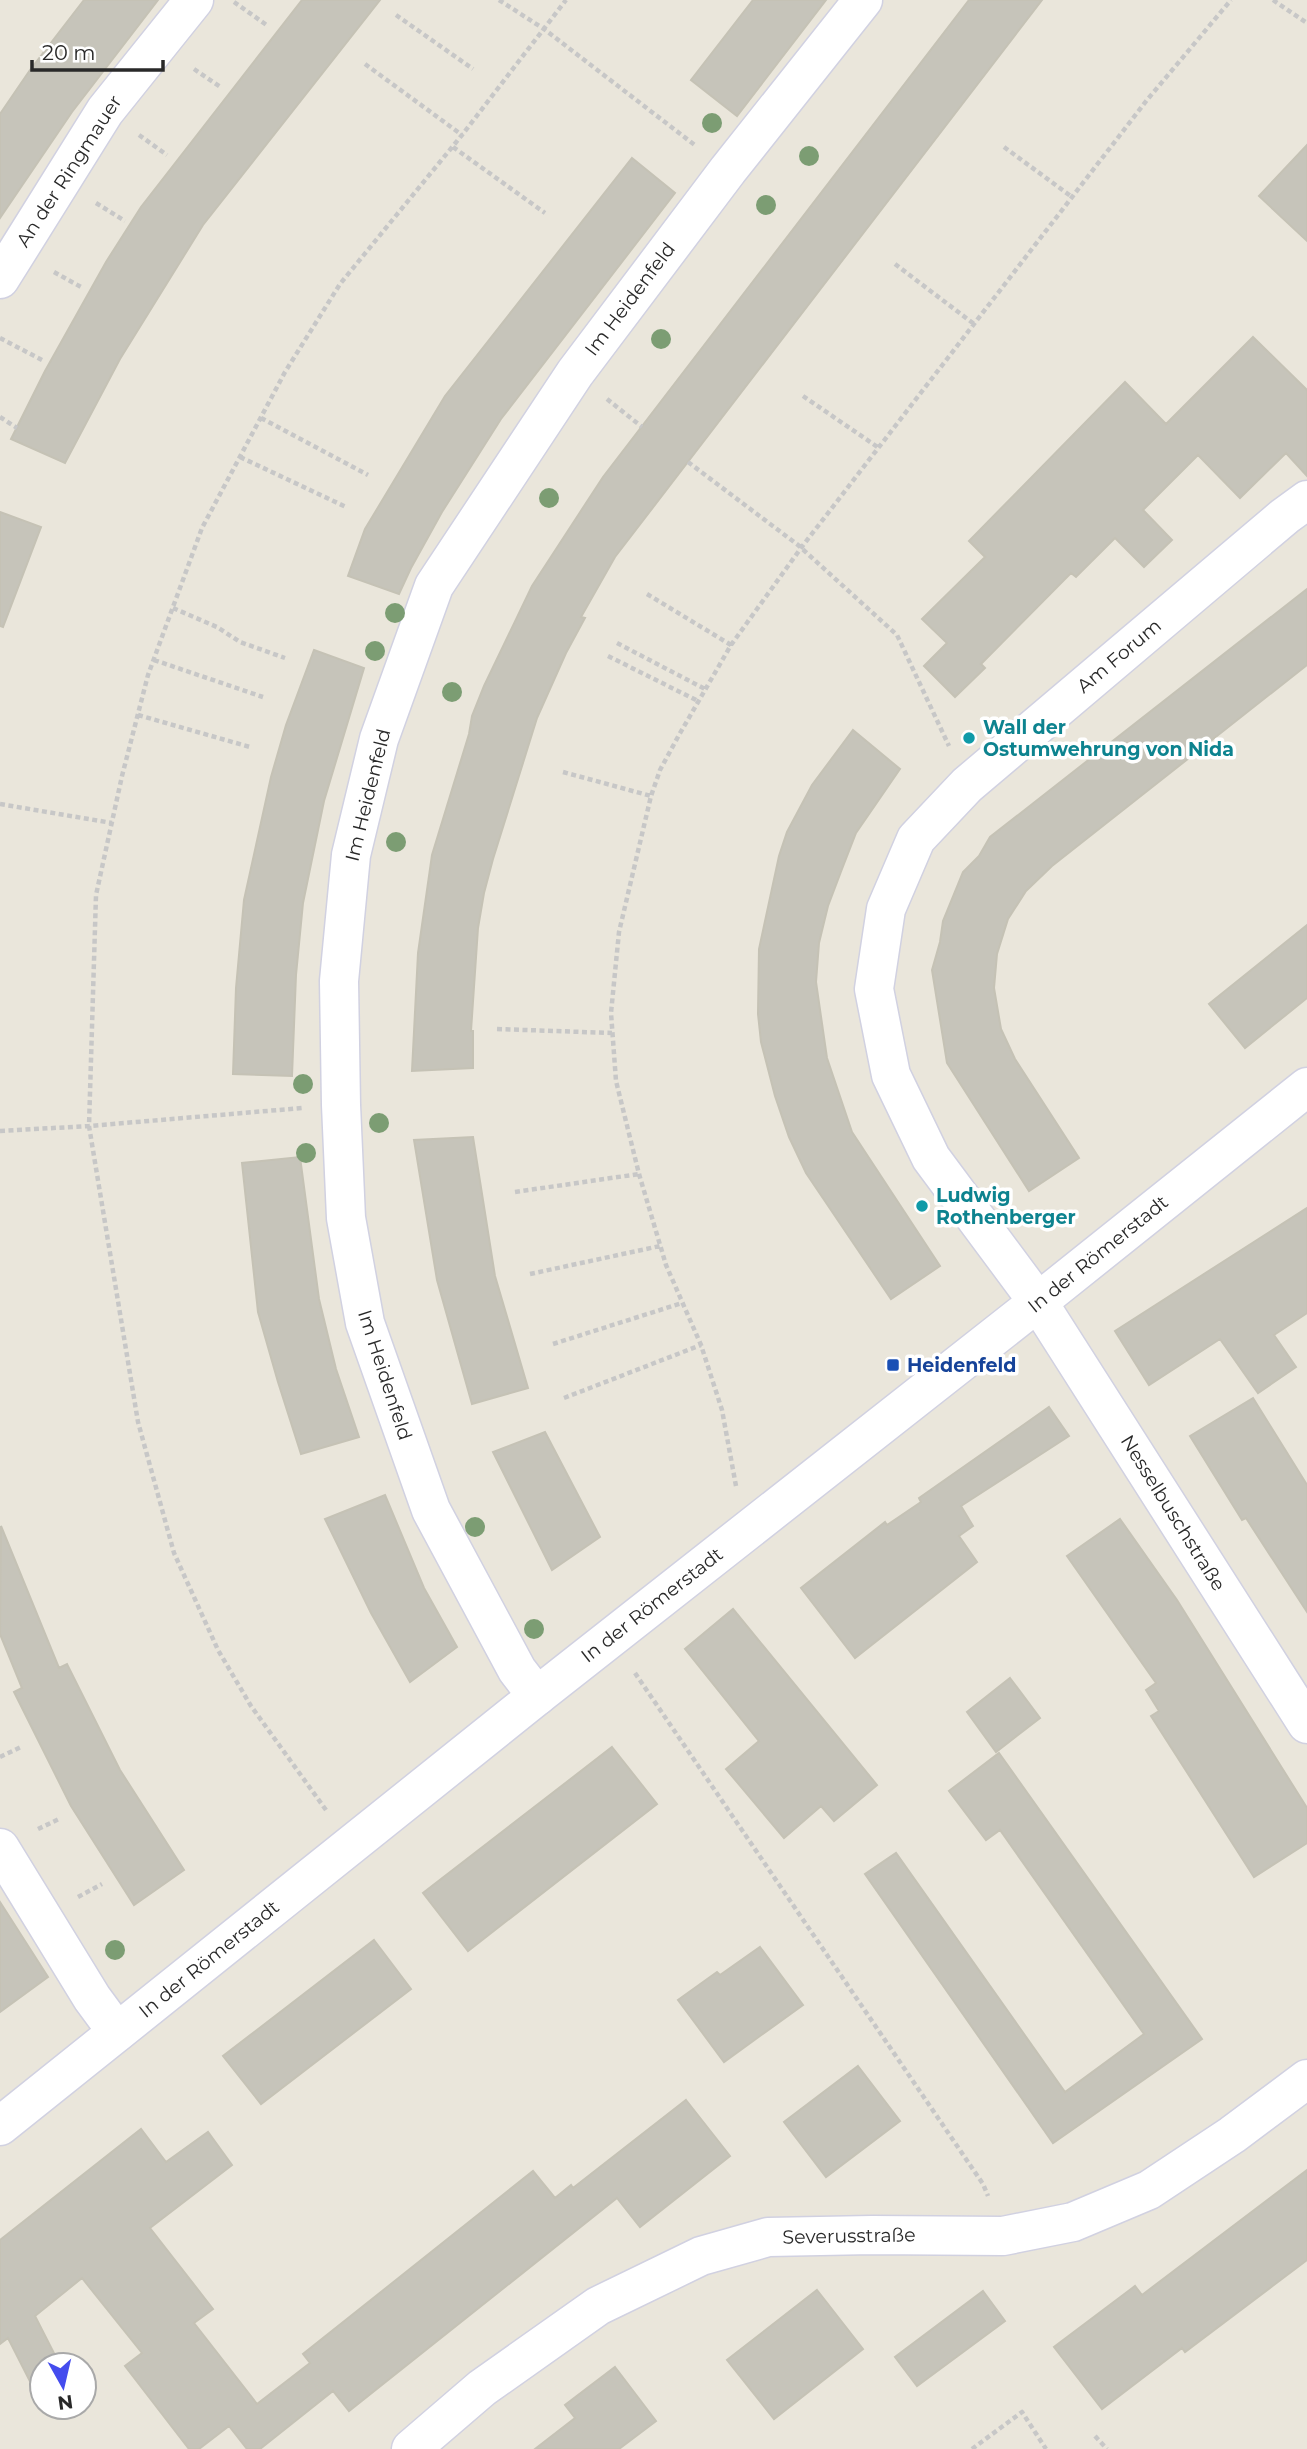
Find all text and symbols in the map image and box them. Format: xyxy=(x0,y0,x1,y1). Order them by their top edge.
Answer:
scale bar xyxy=(32,28,163,72)
text: 20 m xyxy=(42,40,96,65)
street label: An der Ringmauer xyxy=(11,91,127,251)
street label: Im Heidenfeld xyxy=(580,238,680,360)
street label: Am Forum xyxy=(1072,614,1166,698)
place label: Wall der Ostumwehrung von Nida xyxy=(983,716,1234,761)
street label: Im Heidenfeld xyxy=(340,726,396,864)
marker: Wall der Ostumwehrung von Nida xyxy=(961,730,977,746)
place label: Ludwig Rothenberger xyxy=(936,1184,1076,1229)
street label: In der Römerstadt xyxy=(1023,1190,1173,1318)
marker: Ludwig Rothenberger xyxy=(914,1198,930,1214)
street label: Im Heidenfeld xyxy=(353,1307,417,1443)
place label: Heidenfeld xyxy=(907,1354,1016,1377)
marker: Heidenfeld xyxy=(885,1357,901,1373)
street label: Nesselbuschstraße xyxy=(1116,1431,1230,1595)
street label: In der Römerstadt xyxy=(577,1542,728,1668)
street label: In der Römerstadt xyxy=(134,1895,284,2023)
street label: Severusstraße xyxy=(782,2223,916,2249)
north arrow xyxy=(28,2351,98,2421)
text: N xyxy=(56,2390,75,2415)

